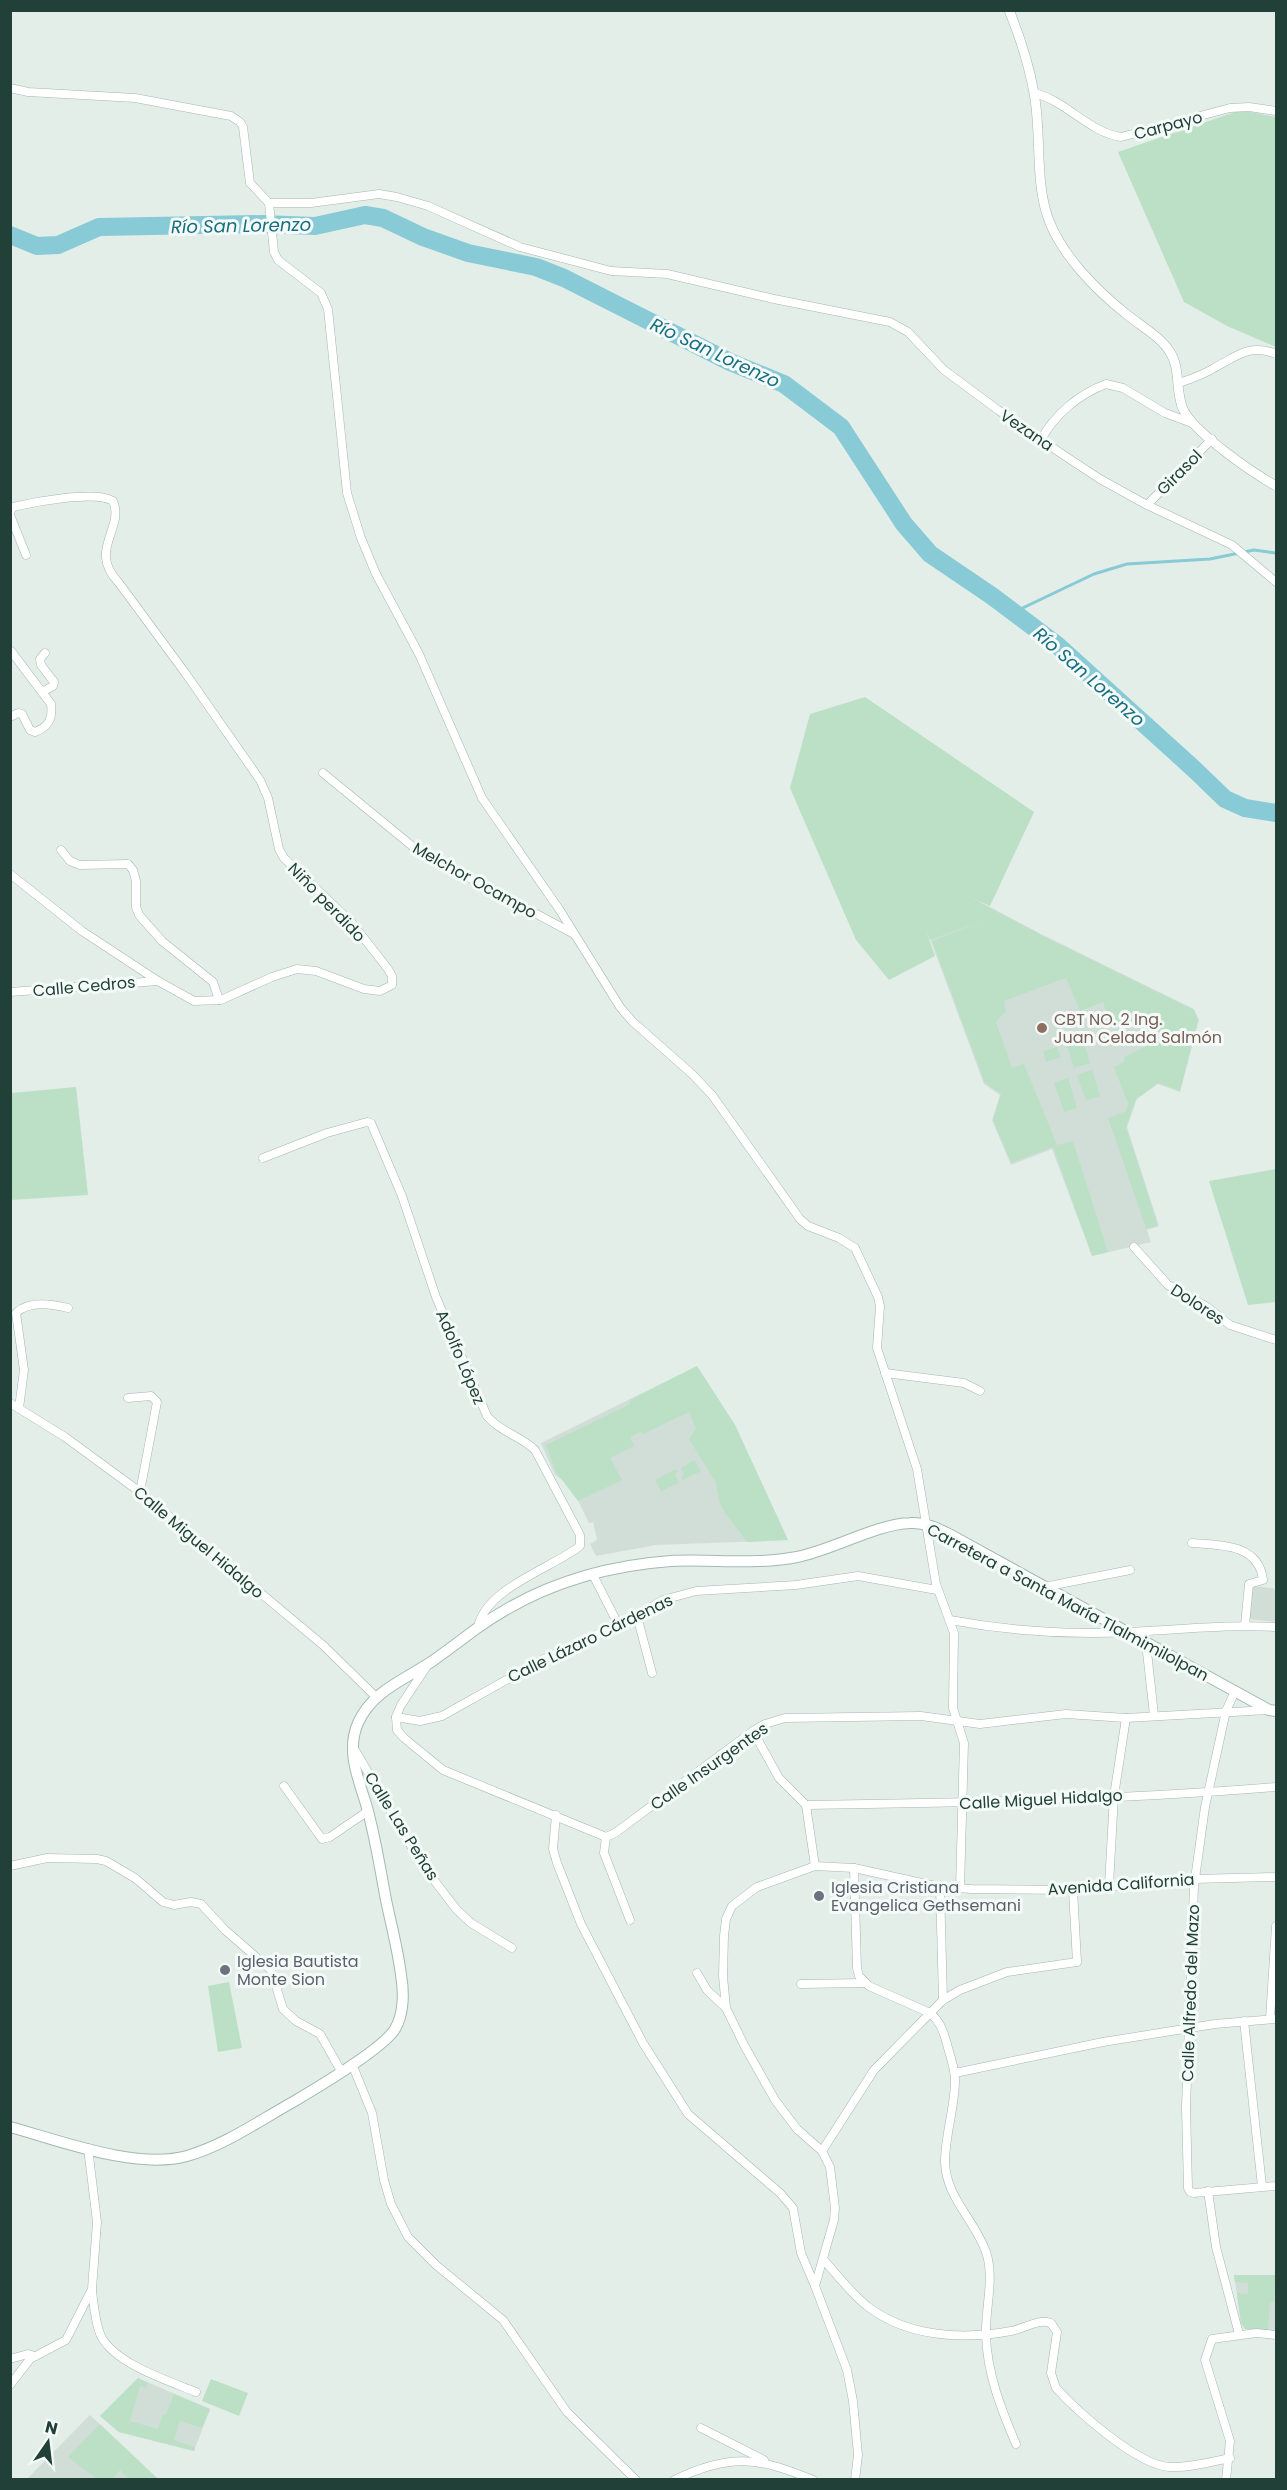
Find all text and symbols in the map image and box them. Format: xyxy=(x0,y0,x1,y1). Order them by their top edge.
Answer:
street label: Carpayo xyxy=(1131,105,1205,146)
water label: Río San Lorenzo xyxy=(171,212,311,239)
water label: Río San Lorenzo xyxy=(646,312,784,393)
street label: Vezana xyxy=(995,404,1058,457)
street label: Girasol xyxy=(1152,445,1207,500)
water label: Río San Lorenzo xyxy=(1028,621,1150,732)
street label: Melchor Ocampo xyxy=(409,837,541,924)
street label: Niño perdido xyxy=(283,858,370,947)
street label: Calle Cedros xyxy=(32,971,136,1002)
place label: CBT NO. 2 Ing. Juan Celada Salmón xyxy=(1054,1008,1222,1049)
marker: CBT NO. 2 Ing. Juan Celada Salmón xyxy=(1035,1021,1049,1035)
street label: Dolores xyxy=(1166,1278,1229,1330)
street label: Adolfo López xyxy=(430,1306,491,1408)
street label: Calle Miguel Hidalgo xyxy=(129,1481,269,1604)
street label: Carretera a Santa María Tlalmimilolpan xyxy=(923,1518,1213,1687)
street label: Calle Lázaro Cárdenas xyxy=(504,1588,677,1688)
street label: Calle Insurgentes xyxy=(646,1717,773,1816)
street label: Calle Las Peñas xyxy=(359,1768,444,1885)
street label: Calle Miguel Hidalgo xyxy=(959,1784,1123,1815)
street label: Avenida California xyxy=(1047,1868,1195,1901)
place label: Iglesia Cristiana Evangelica Gethsemani xyxy=(831,1876,1021,1917)
marker: Iglesia Cristiana Evangelica Gethsemani xyxy=(812,1889,826,1903)
street label: Calle Alfredo del Mazo xyxy=(1176,1904,1205,2082)
place label: Iglesia Bautista Monte Sion xyxy=(237,1950,359,1991)
marker: Iglesia Bautista Monte Sion xyxy=(218,1963,232,1977)
north arrow xyxy=(18,2412,78,2472)
text: N xyxy=(43,2415,60,2441)

